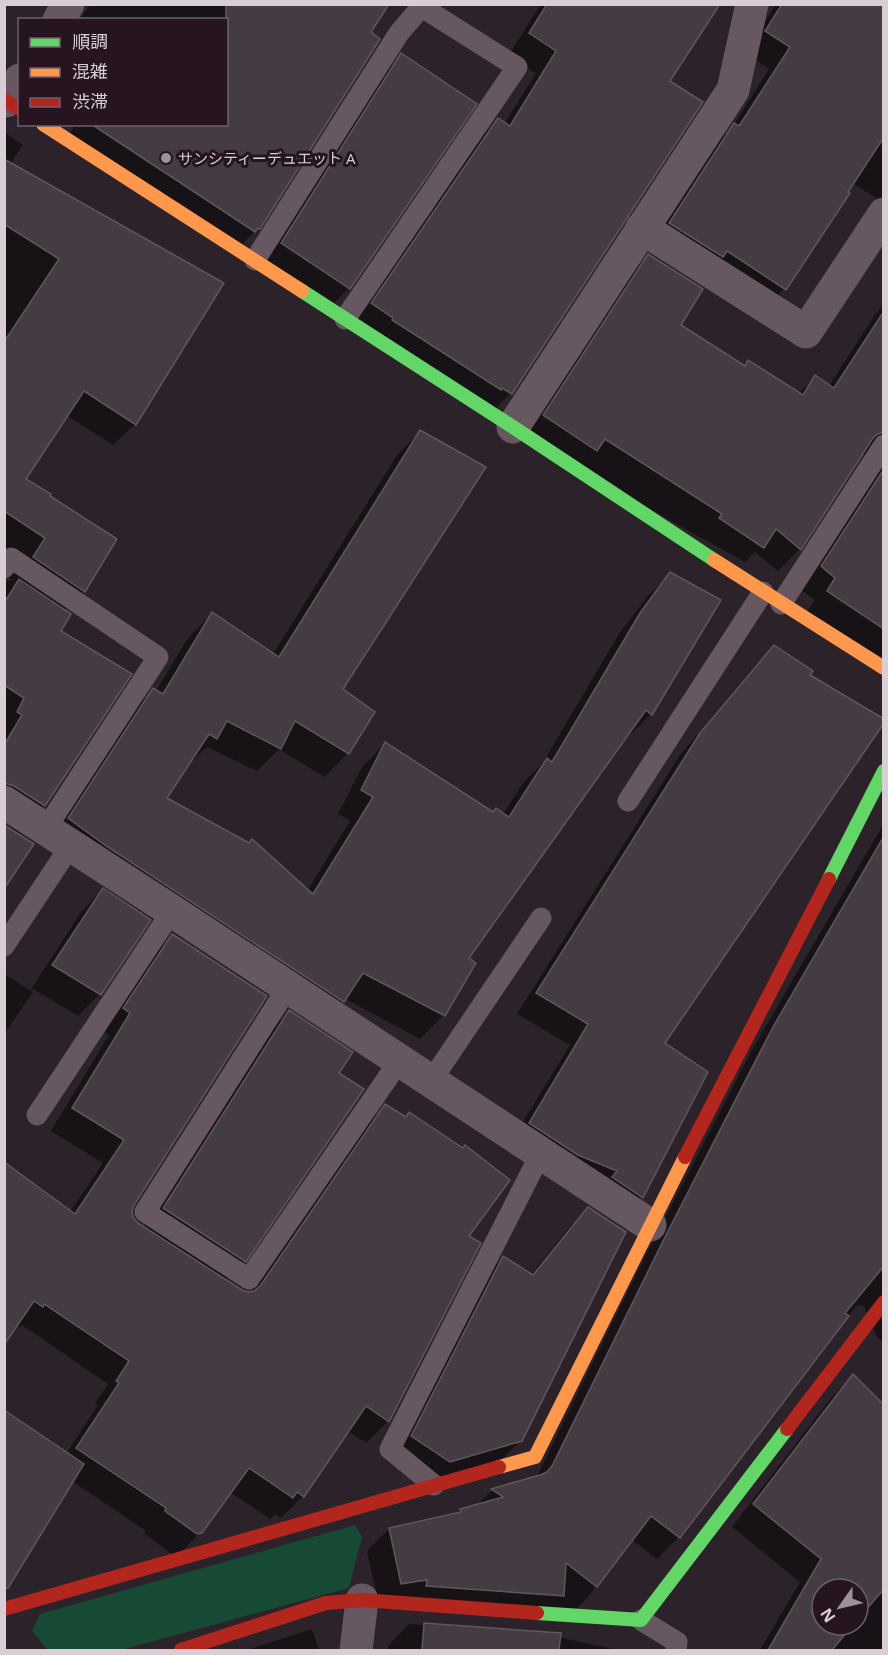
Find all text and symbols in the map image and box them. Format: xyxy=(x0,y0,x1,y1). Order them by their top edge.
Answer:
legend xyxy=(18,18,228,126)
text: 順調 xyxy=(72,29,108,53)
text: 混雑 xyxy=(72,59,108,83)
text: 渋滞 xyxy=(72,89,108,113)
place label: サンシティーデュエット A xyxy=(178,148,356,168)
marker: サンシティーデュエット A xyxy=(159,151,173,165)
north arrow xyxy=(810,1577,870,1637)
text: N xyxy=(815,1604,840,1627)

